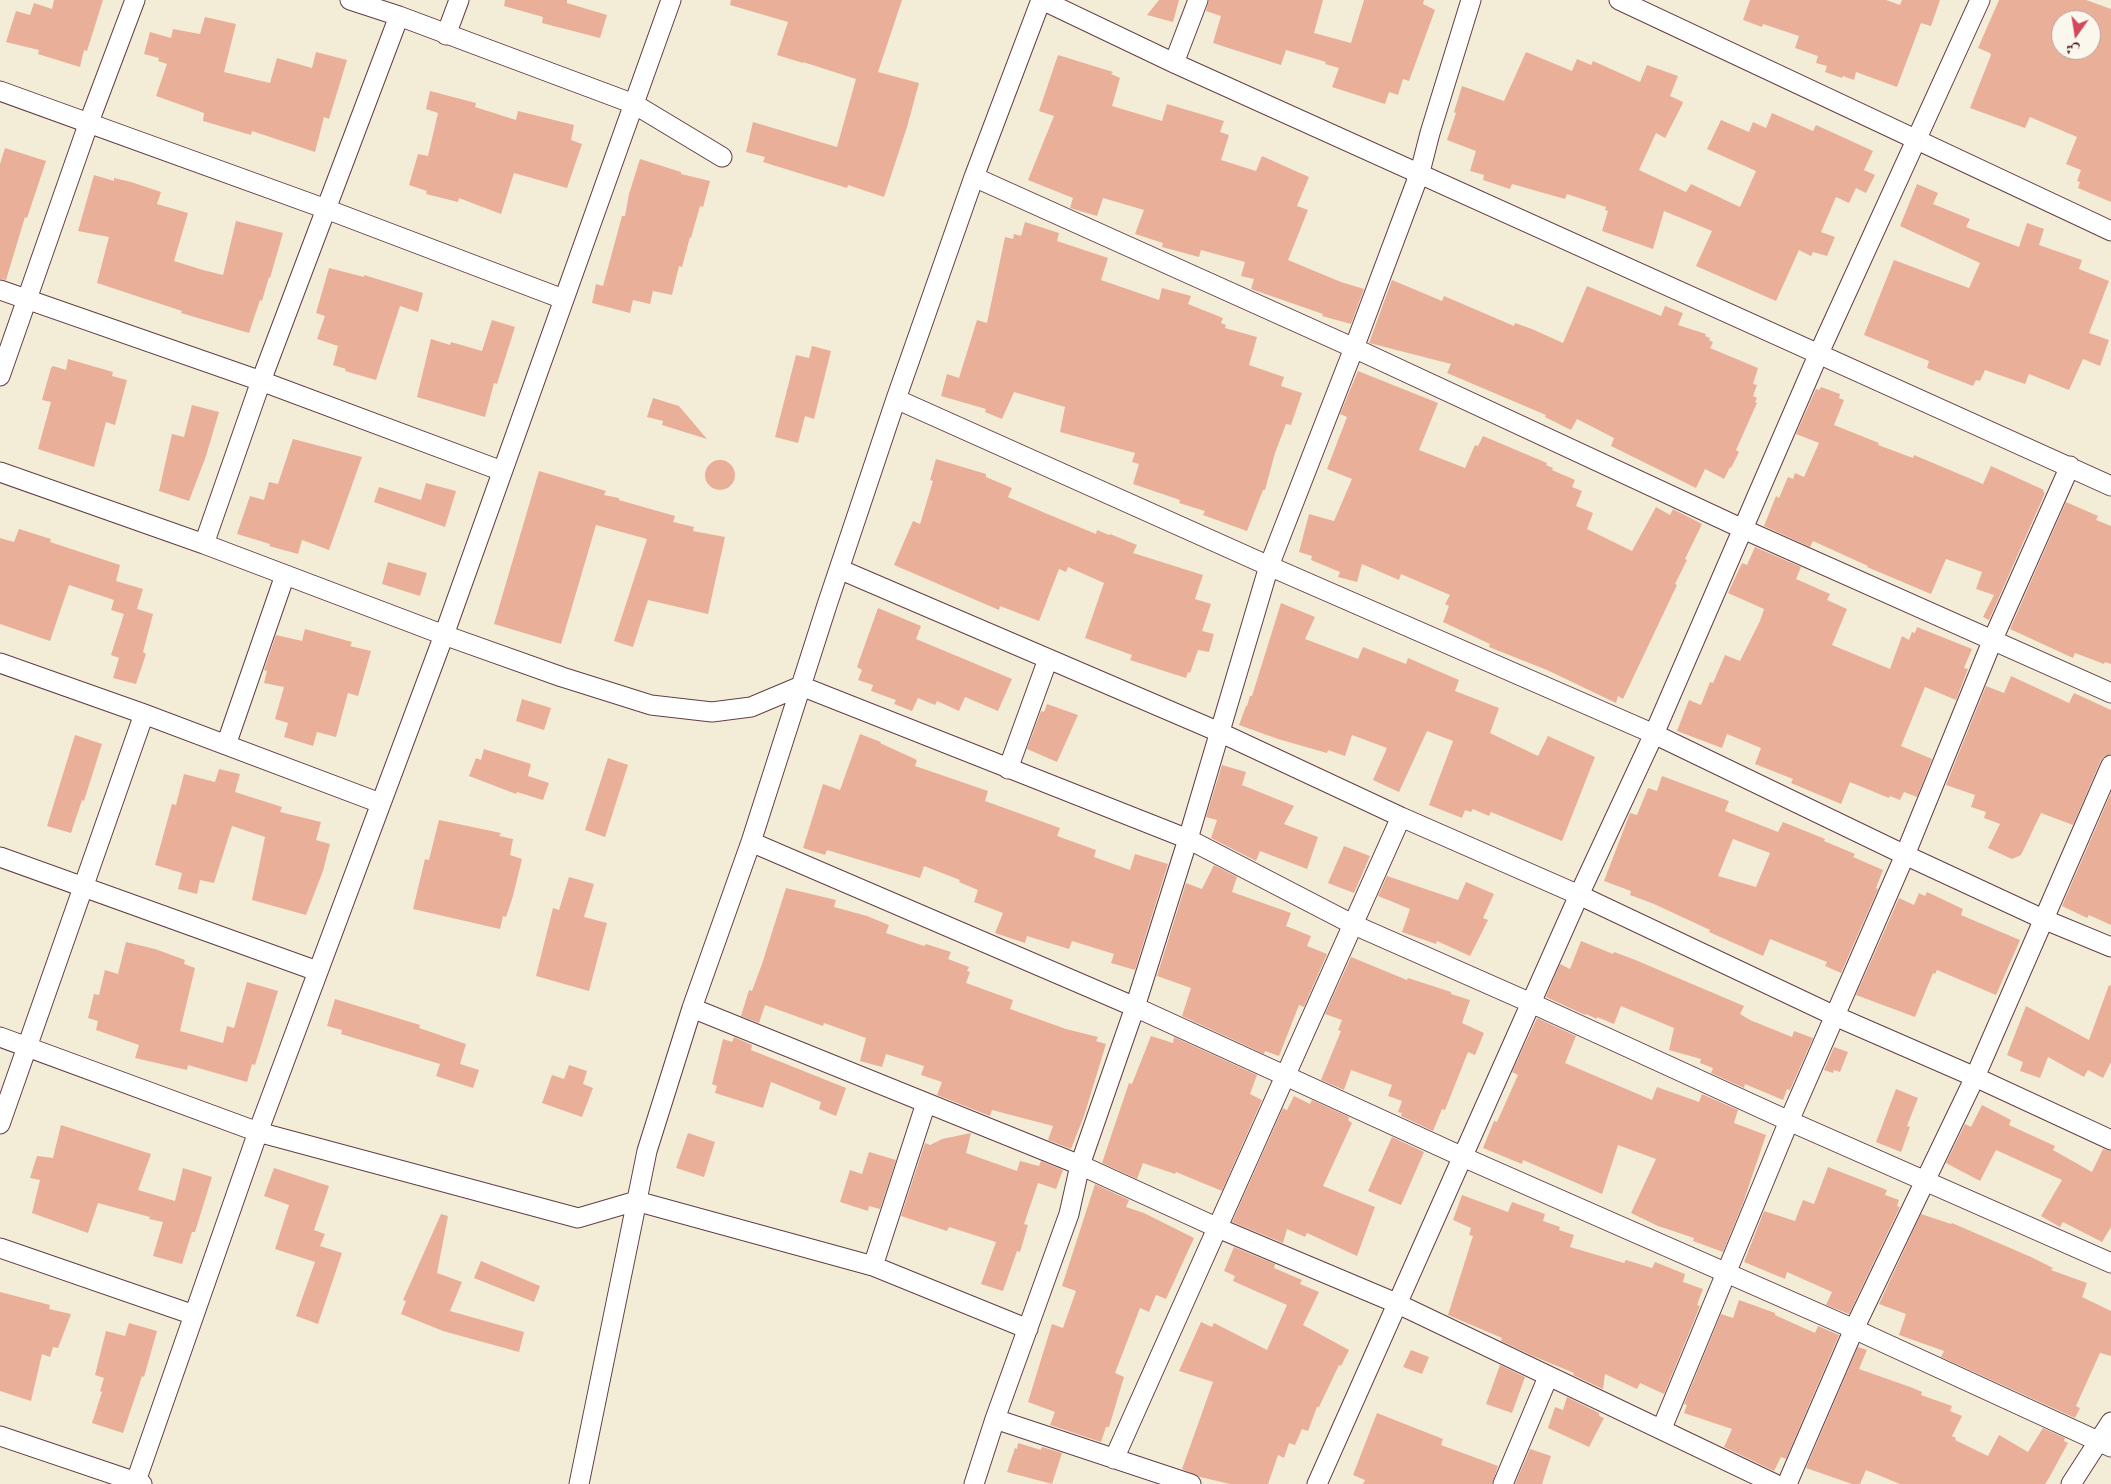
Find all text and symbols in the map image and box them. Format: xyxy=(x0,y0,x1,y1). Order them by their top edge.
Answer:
north arrow xyxy=(2051,10,2101,60)
text: ش xyxy=(2064,38,2082,59)

